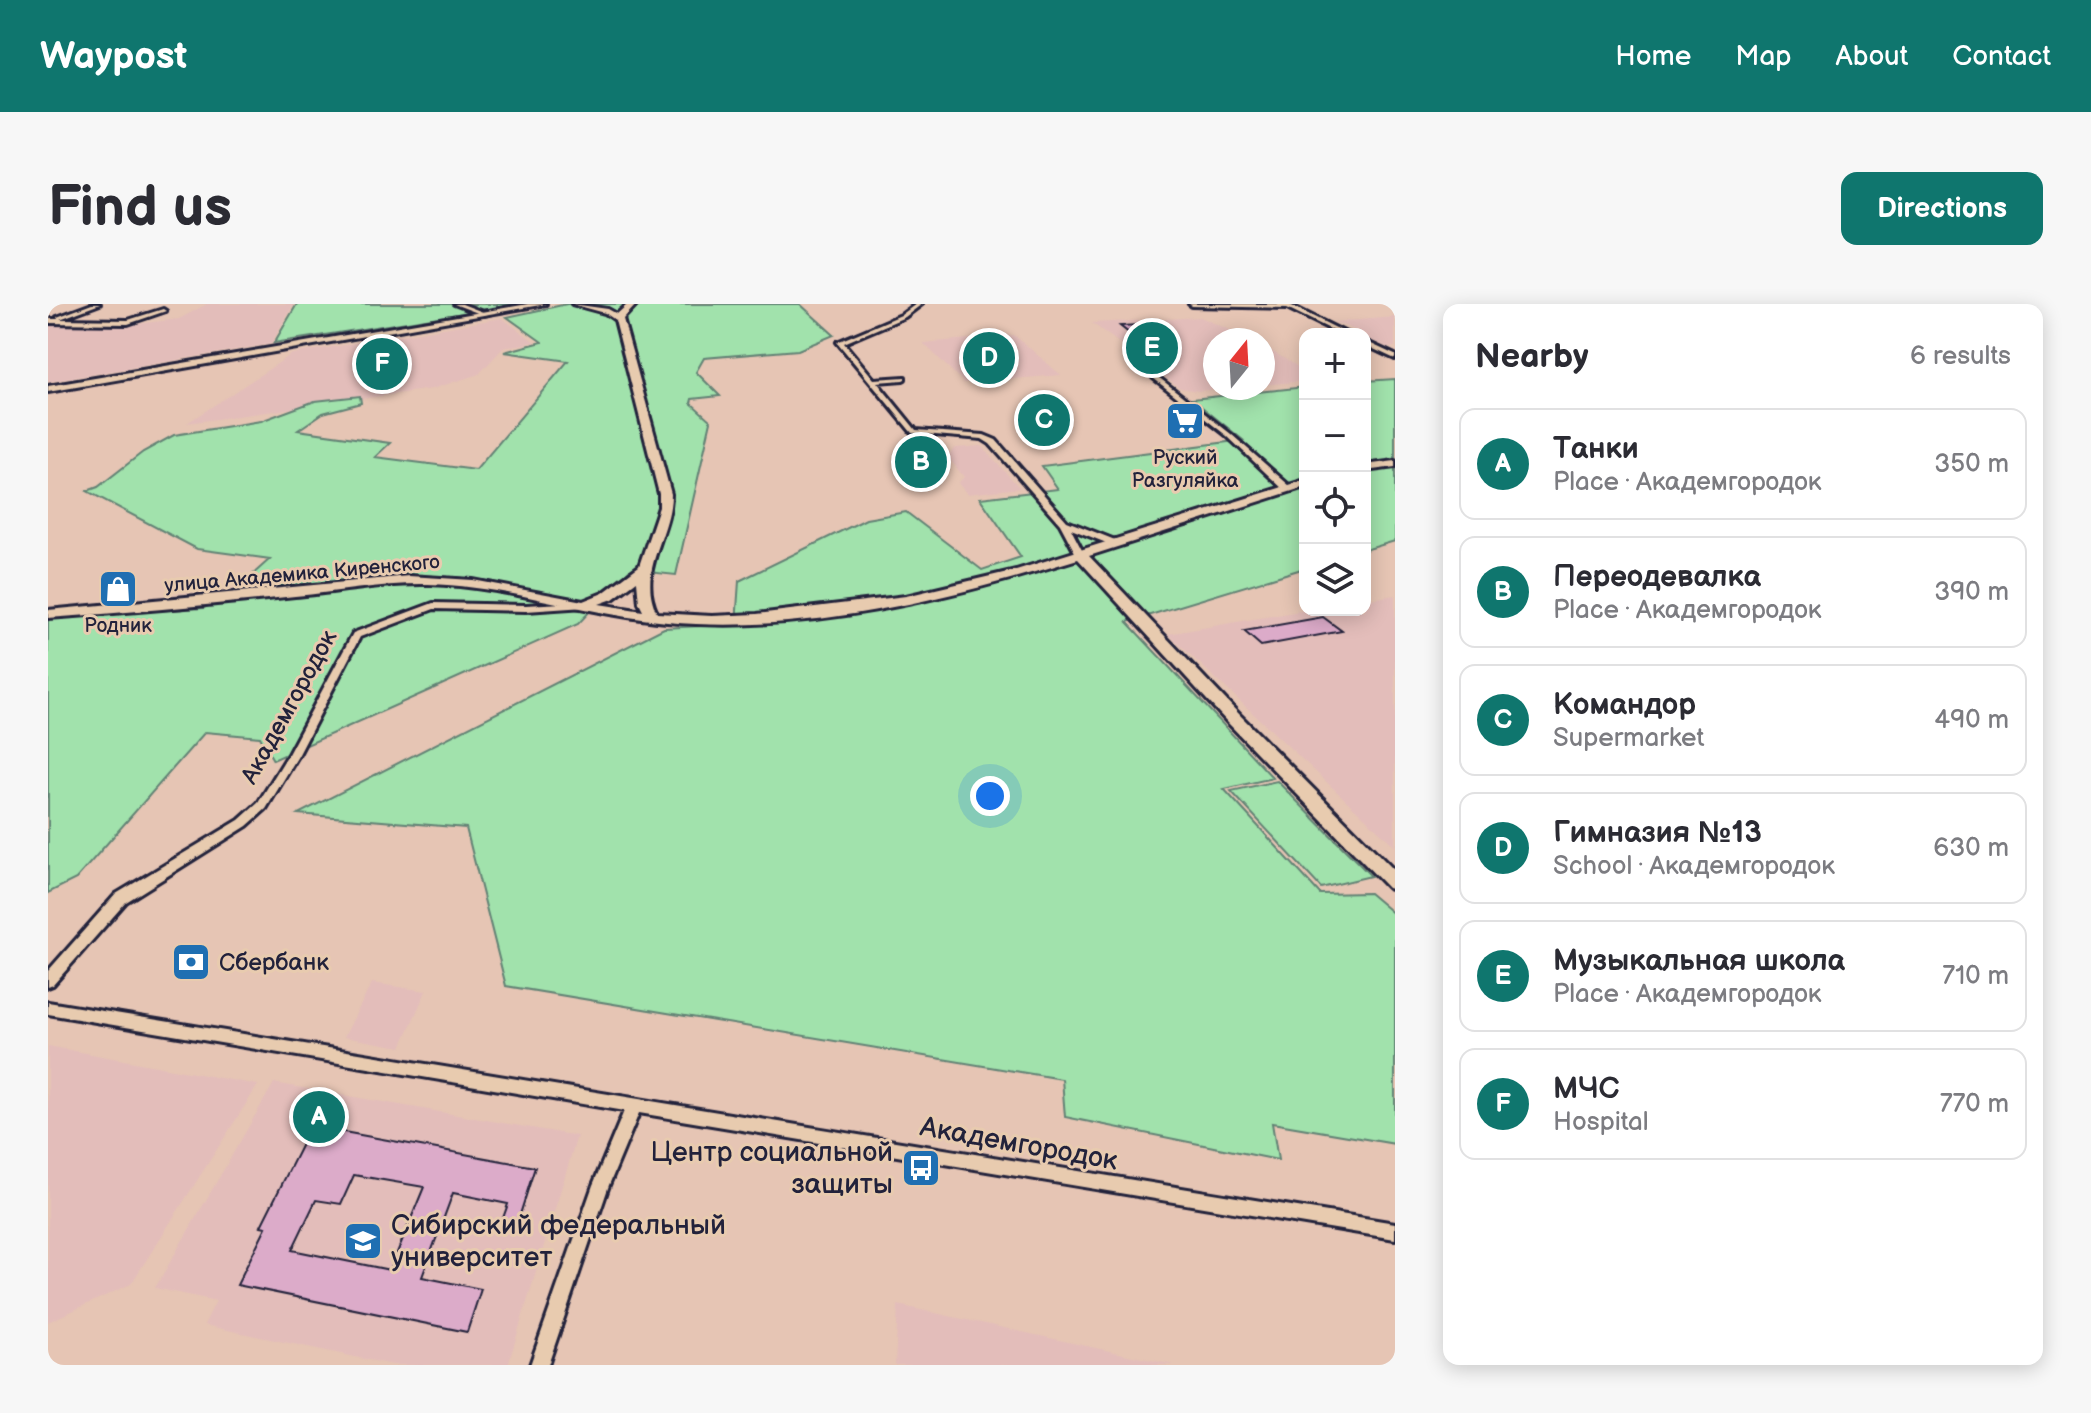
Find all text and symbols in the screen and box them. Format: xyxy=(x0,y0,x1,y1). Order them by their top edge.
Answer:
text: Waypost xyxy=(40,34,187,79)
text: Home xyxy=(1615,40,1691,73)
text: Map xyxy=(1735,40,1792,73)
text: About xyxy=(1836,40,1908,73)
text: Contact xyxy=(1952,40,2051,73)
button: Directions xyxy=(1841,172,2043,245)
text: Find us xyxy=(48,175,232,242)
pin: E xyxy=(1126,318,1178,378)
pin: D xyxy=(963,328,1015,388)
north arrow xyxy=(1203,328,1275,400)
map controls xyxy=(1299,328,1371,616)
button: + xyxy=(1299,328,1371,400)
pin: F xyxy=(356,334,408,394)
text: Nearby xyxy=(1475,336,1589,377)
text: 6 results xyxy=(1910,341,2011,372)
pin: C xyxy=(1018,390,1070,450)
supermarket icon: Руский Разгуляйка xyxy=(1164,400,1206,442)
button: − xyxy=(1299,400,1371,472)
text: Танки xyxy=(1553,431,1639,467)
pin: B xyxy=(895,432,947,492)
place label: Руский Разгуляйка xyxy=(1131,446,1239,493)
text: A xyxy=(1495,449,1511,480)
text: 350 m xyxy=(1934,449,2009,480)
text: Place · Академгородок xyxy=(1553,467,1822,498)
button: locate xyxy=(1299,472,1371,544)
button: layers xyxy=(1299,544,1371,616)
street label: улица Академика Киренского xyxy=(163,550,441,598)
text: Переодевалка xyxy=(1553,559,1761,595)
shop icon: Родник xyxy=(97,568,139,610)
text: B xyxy=(1494,577,1512,608)
text: 390 m xyxy=(1934,577,2009,608)
text: Place · Академгородок xyxy=(1553,595,1822,626)
place label: Родник xyxy=(84,614,152,638)
street label: Академгородок xyxy=(234,625,343,790)
text: Командор xyxy=(1553,687,1696,723)
text: C xyxy=(1494,705,1512,736)
text: 490 m xyxy=(1934,705,2009,736)
text: Supermarket xyxy=(1553,723,1704,754)
your location xyxy=(970,776,1010,816)
text: Гимназия №13 xyxy=(1553,815,1762,851)
text: D xyxy=(1494,833,1512,864)
text: 630 m xyxy=(1933,833,2009,864)
text: School · Академгородок xyxy=(1553,851,1835,882)
bank icon: Сбербанк xyxy=(170,941,212,983)
text: Музыкальная школа xyxy=(1553,943,1845,979)
place label: Сбербанк xyxy=(219,948,329,977)
text: E xyxy=(1495,961,1511,992)
text: 710 m xyxy=(1942,961,2009,992)
text: Place · Академгородок xyxy=(1553,979,1822,1010)
text: МЧС xyxy=(1553,1071,1619,1107)
pin: A xyxy=(293,1087,345,1147)
text: F xyxy=(1495,1089,1511,1120)
text: 770 m xyxy=(1940,1089,2009,1120)
text: Hospital xyxy=(1553,1107,1649,1138)
street label: Академгородок xyxy=(917,1110,1120,1178)
place label: Центр социальной защиты xyxy=(650,1136,893,1201)
bus stop icon: Центр социальной защиты xyxy=(900,1147,942,1189)
place label: Сибирский федеральный университет xyxy=(391,1209,726,1274)
school or university icon: Сибирский федеральный университет xyxy=(342,1220,384,1262)

